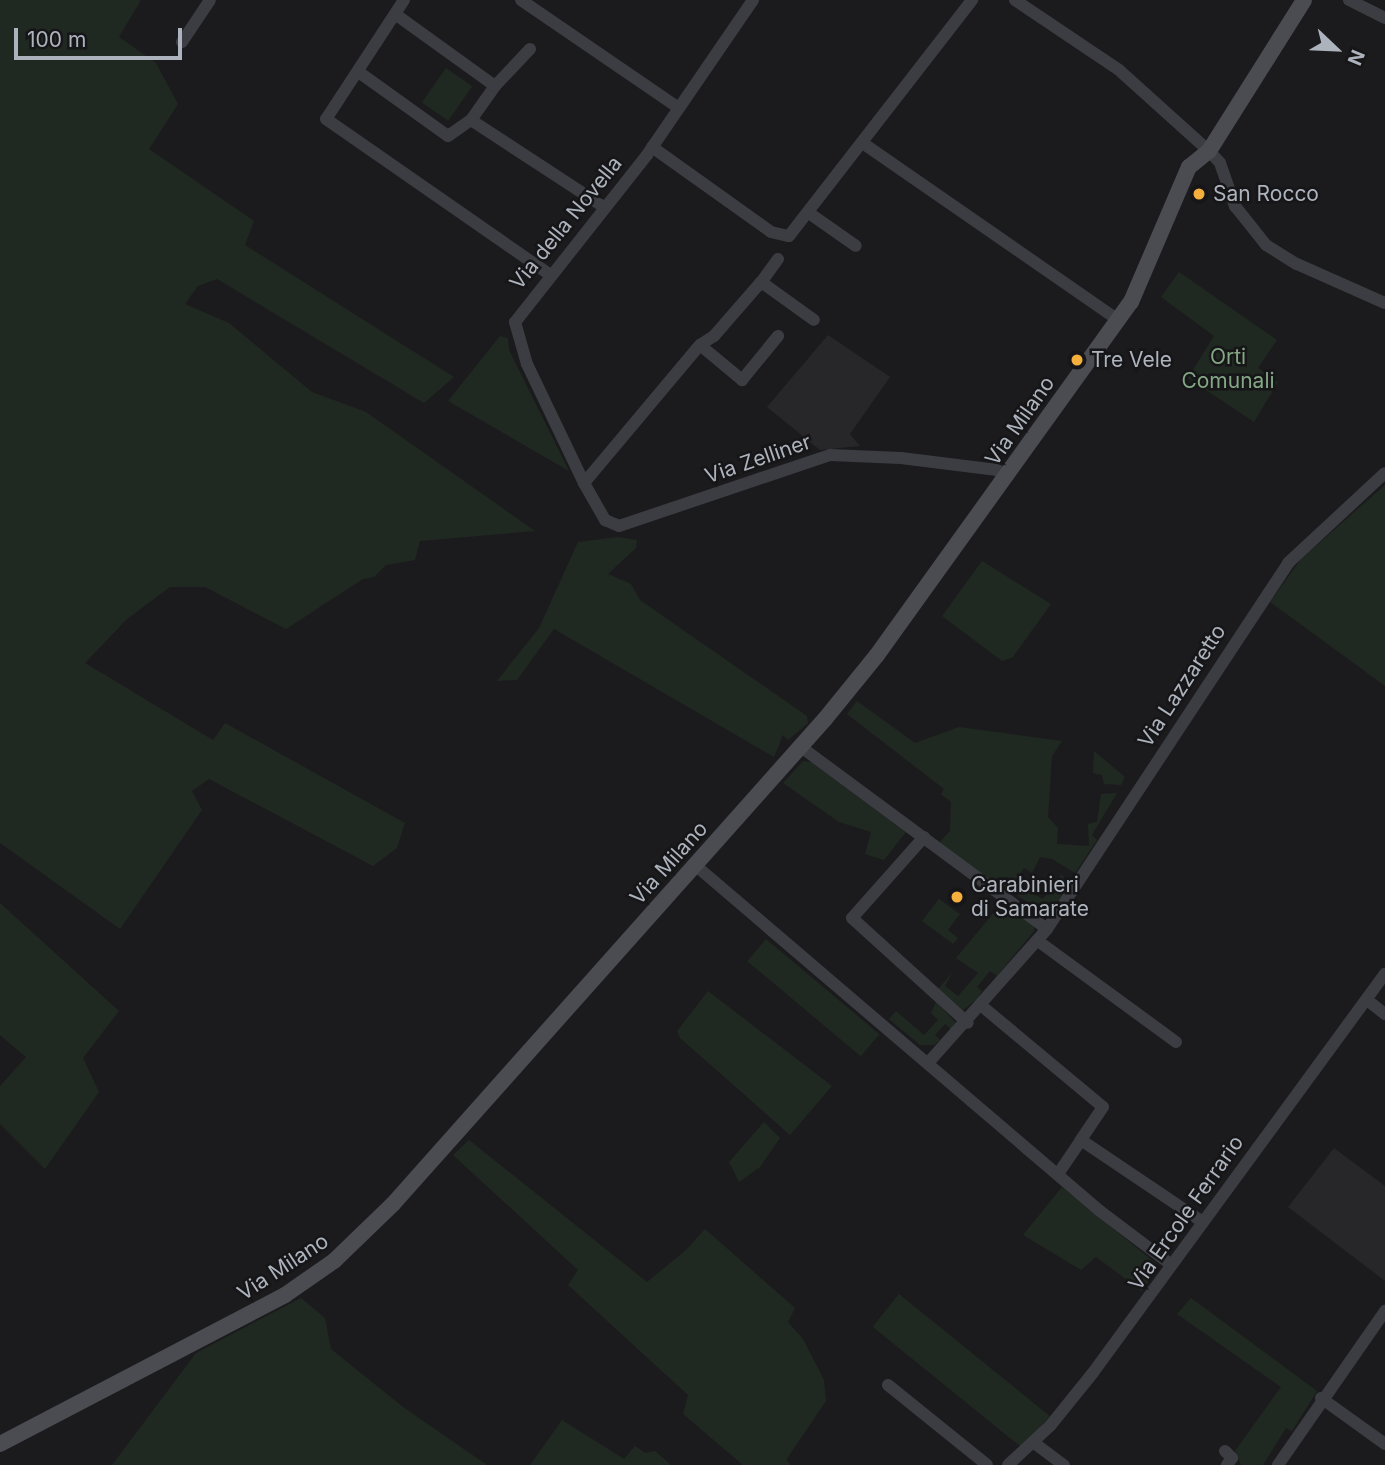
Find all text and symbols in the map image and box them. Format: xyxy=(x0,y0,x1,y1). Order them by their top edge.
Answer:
scale bar xyxy=(18,14,186,58)
north arrow xyxy=(1301,14,1371,84)
text: 100 m xyxy=(27,27,86,52)
text: N xyxy=(1342,46,1369,69)
street label: Via della Novella xyxy=(505,151,627,295)
place label: San Rocco xyxy=(1213,181,1319,207)
marker: San Rocco xyxy=(1191,186,1207,202)
park label: Orti Comunali xyxy=(1181,344,1275,394)
place label: Tre Vele xyxy=(1091,347,1172,373)
marker: Tre Vele xyxy=(1069,352,1085,368)
street label: Via Milano xyxy=(980,372,1060,470)
street label: Via Zelliner xyxy=(702,429,814,489)
street label: Via Lazzaretto xyxy=(1133,620,1231,752)
street label: Via Milano xyxy=(625,816,713,910)
place label: Carabinieri di Samarate xyxy=(971,872,1089,922)
marker: Carabinieri di Samarate xyxy=(949,889,965,905)
street label: Via Ercole Ferrario xyxy=(1123,1131,1249,1295)
street label: Via Milano xyxy=(233,1228,333,1306)

